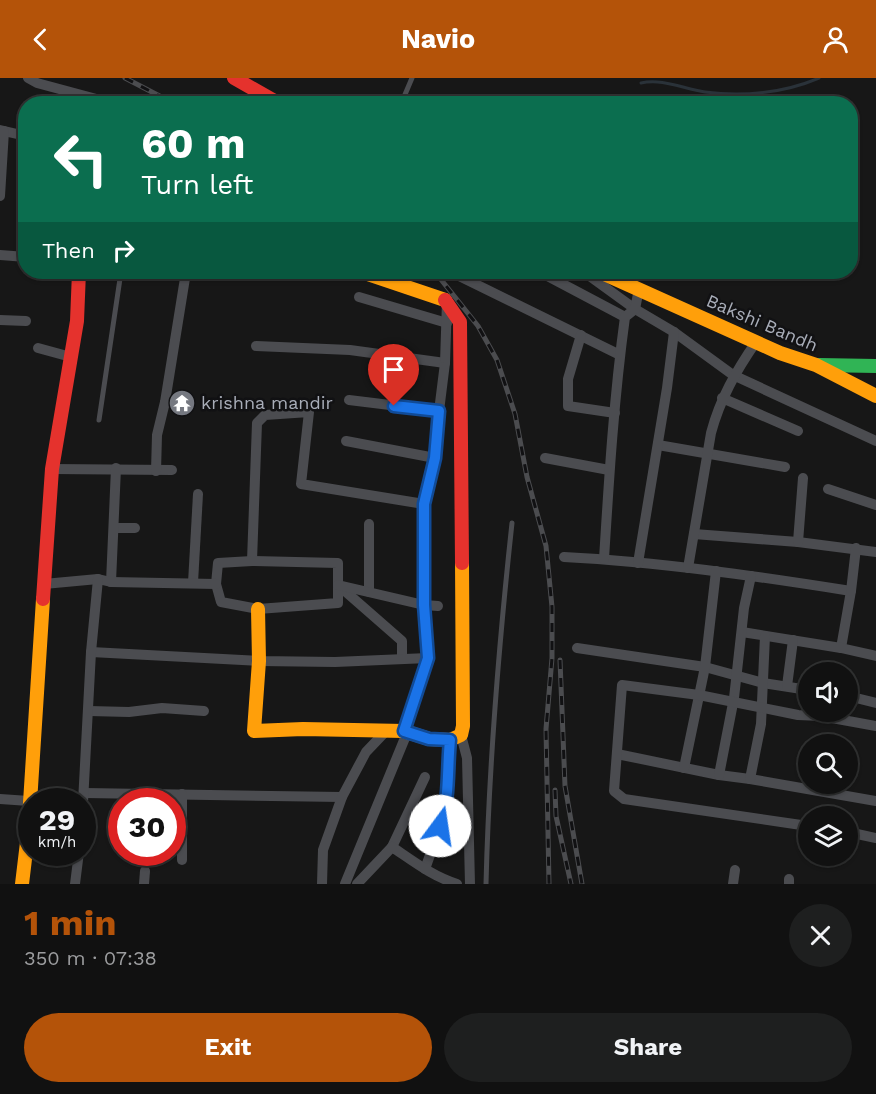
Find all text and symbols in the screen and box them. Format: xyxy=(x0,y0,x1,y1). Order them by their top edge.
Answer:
icon: back xyxy=(24,23,57,56)
text: Navio xyxy=(401,23,475,55)
icon: person xyxy=(819,23,852,56)
text: 60 m xyxy=(141,119,245,168)
icon: left xyxy=(42,120,120,198)
text: Turn left xyxy=(141,169,253,201)
icon: right xyxy=(107,234,140,267)
text: Then xyxy=(42,238,95,263)
street label: Bakshi Bandh xyxy=(703,290,821,355)
pin xyxy=(368,344,419,406)
icon: arrive xyxy=(377,353,410,386)
temple icon: krishna mandir xyxy=(167,388,197,418)
place label: krishna mandir xyxy=(201,392,333,413)
map controls xyxy=(798,662,858,866)
button: sound xyxy=(798,662,858,722)
button: search xyxy=(798,734,858,794)
speed limit sign: 30 xyxy=(108,788,186,866)
position arrow xyxy=(408,794,472,858)
text: 29 xyxy=(39,802,75,837)
button: layers xyxy=(798,806,858,866)
text: km/h xyxy=(38,833,76,851)
text: 1 min xyxy=(24,902,116,944)
button: close xyxy=(789,904,852,967)
text: 350 m · 07:38 xyxy=(24,946,157,970)
button: Exit xyxy=(24,1013,432,1082)
button: Share xyxy=(444,1013,852,1082)

